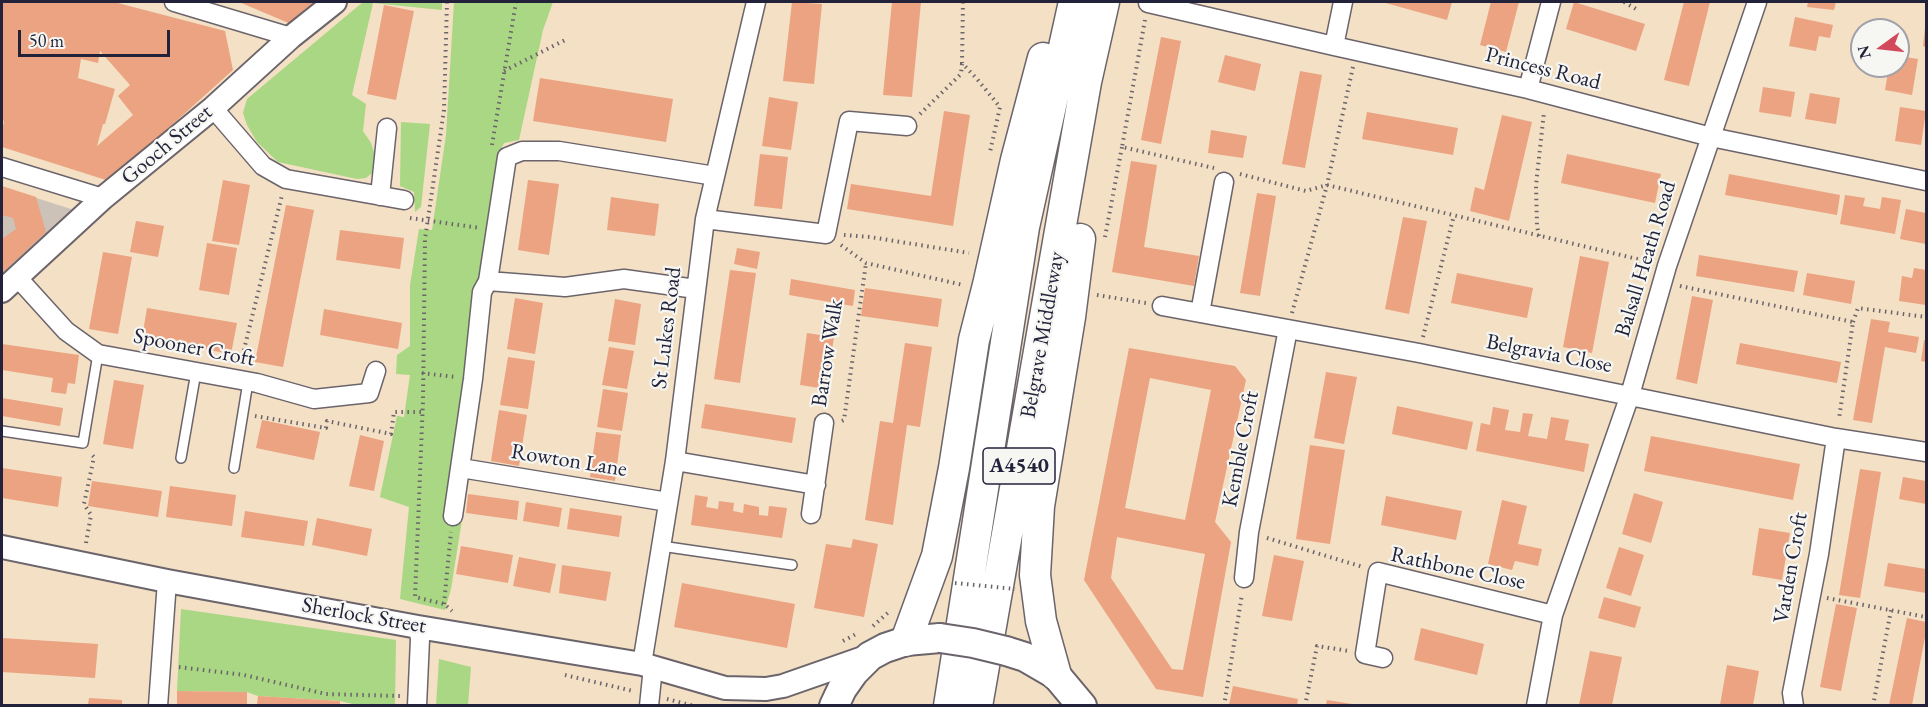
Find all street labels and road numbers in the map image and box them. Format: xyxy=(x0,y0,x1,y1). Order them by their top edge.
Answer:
street label: Princess Road xyxy=(1482,42,1604,96)
street label: Gooch Street xyxy=(116,99,218,191)
street label: Balsall Heath Road xyxy=(1610,178,1682,340)
street label: Belgrave Middleway xyxy=(1015,250,1071,420)
street label: St Lukes Road xyxy=(646,266,688,390)
street label: Barrow Walk xyxy=(806,297,850,409)
street label: Spooner Croft xyxy=(131,323,257,373)
street label: Belgravia Close xyxy=(1484,329,1614,379)
street label: Kemble Croft xyxy=(1217,389,1265,509)
street label: Rowton Lane xyxy=(509,439,629,483)
road number: A4540 xyxy=(983,448,1055,484)
street label: Varden Croft xyxy=(1768,510,1814,626)
street label: Rathbone Close xyxy=(1388,542,1528,596)
street label: Sherlock Street xyxy=(300,592,428,640)

